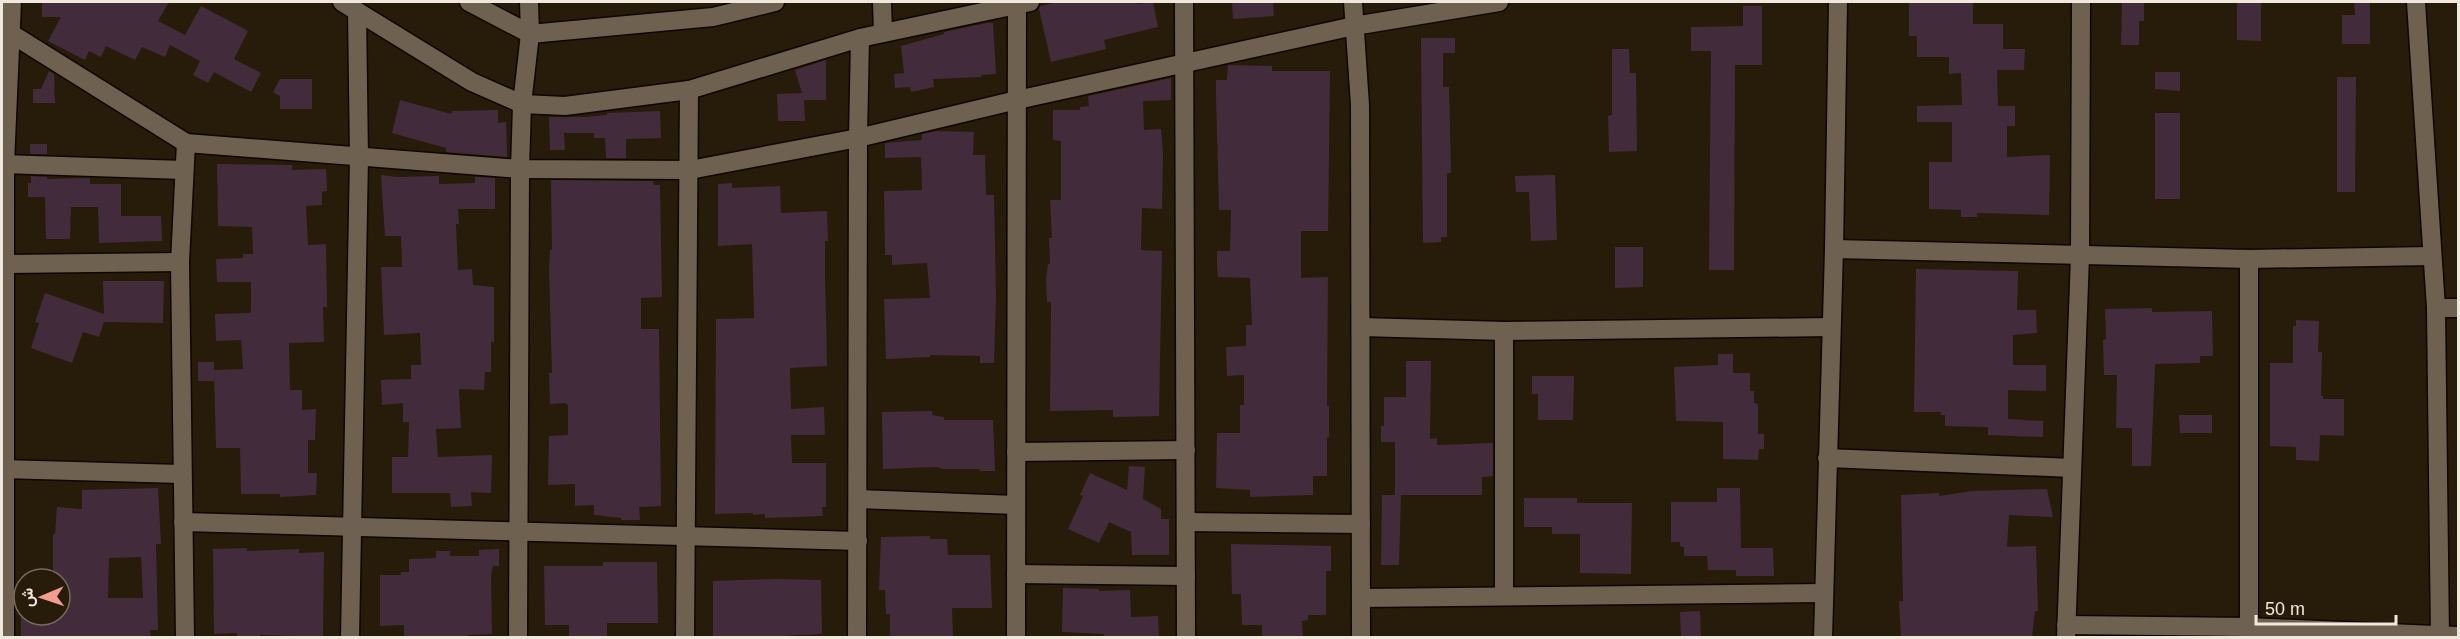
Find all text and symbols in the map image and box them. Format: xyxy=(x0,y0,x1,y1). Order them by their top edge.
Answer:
north arrow xyxy=(12,567,72,627)
text: ش xyxy=(19,588,37,607)
scale bar xyxy=(2256,588,2396,626)
text: 50 m xyxy=(2265,599,2305,619)

